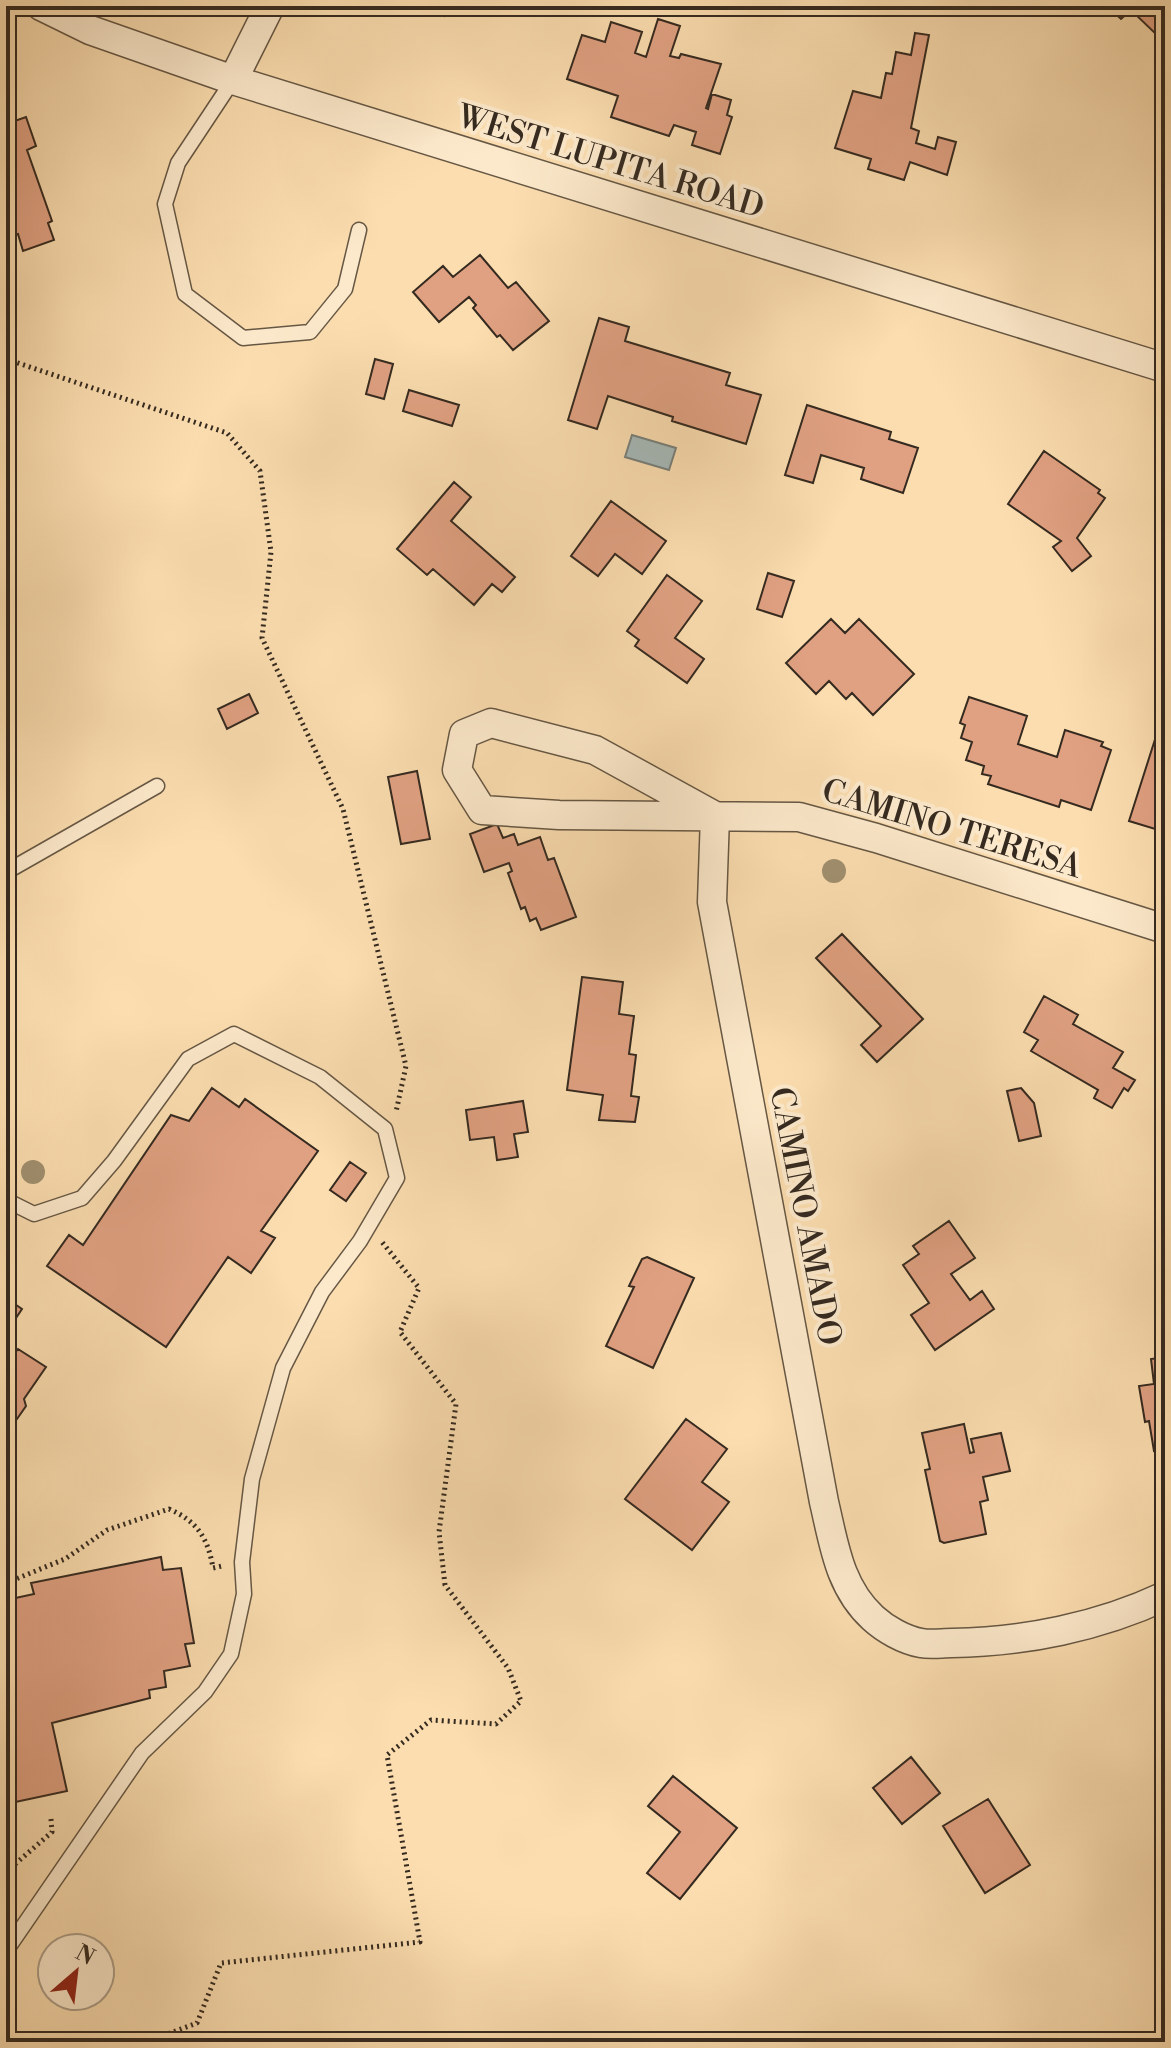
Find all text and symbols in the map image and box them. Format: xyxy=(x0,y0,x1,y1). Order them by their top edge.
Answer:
street label: WEST LUPITA ROAD xyxy=(452,96,769,228)
street label: CAMINO TERESA xyxy=(817,770,1087,888)
street label: CAMINO AMADO xyxy=(760,1084,850,1349)
north arrow xyxy=(36,1932,116,2012)
text: N xyxy=(71,1940,99,1972)

